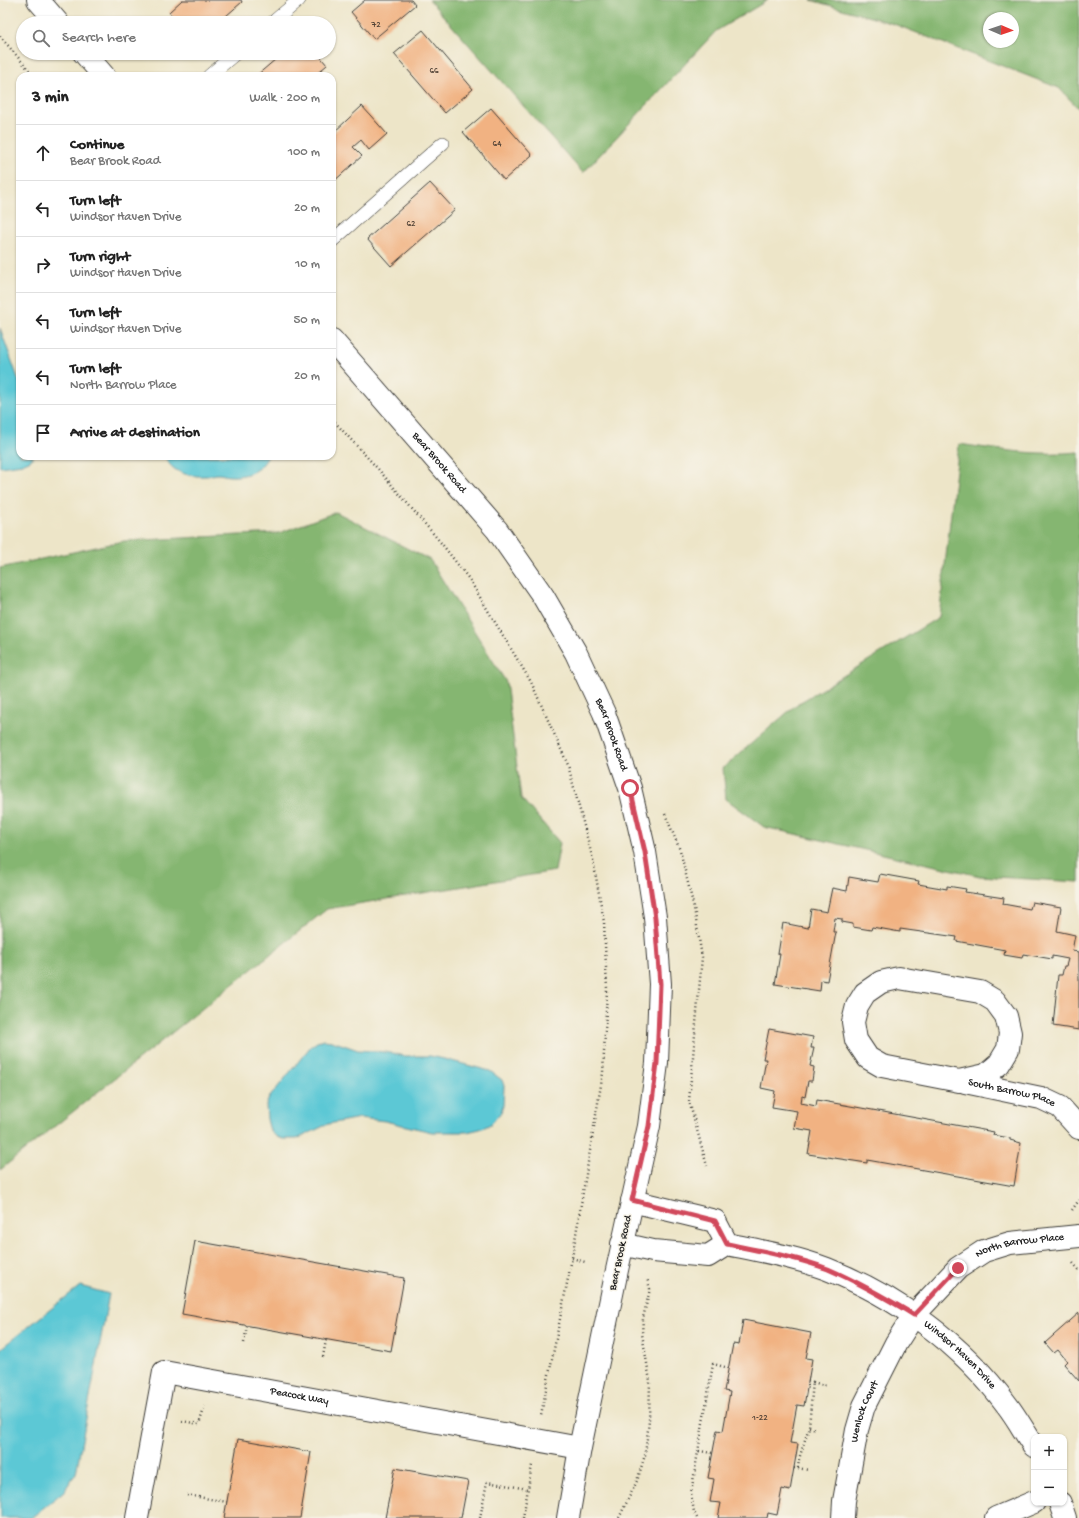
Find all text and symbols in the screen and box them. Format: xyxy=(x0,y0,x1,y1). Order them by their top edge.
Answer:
north arrow xyxy=(983,12,1019,48)
search box xyxy=(16,16,336,60)
house number: 72 xyxy=(370,20,381,31)
icon: search xyxy=(30,27,52,49)
text: Search here xyxy=(62,29,136,47)
house number: 66 xyxy=(429,66,439,77)
text: 3 min xyxy=(32,88,69,108)
text: Walk · 200 m xyxy=(249,91,320,106)
text: Continue xyxy=(70,136,124,154)
house number: 64 xyxy=(493,139,502,150)
icon: ahead xyxy=(32,142,54,164)
text: 100 m xyxy=(288,145,320,160)
text: Bear Brook Road xyxy=(70,154,160,169)
text: Turn left xyxy=(70,192,121,210)
icon: left xyxy=(32,198,54,220)
text: 20 m xyxy=(294,201,320,216)
text: Windsor Haven Drive xyxy=(70,210,182,225)
house number: 62 xyxy=(407,219,416,230)
text: Turn right xyxy=(70,248,130,266)
icon: right xyxy=(32,254,54,276)
text: 10 m xyxy=(295,257,320,272)
text: Windsor Haven Drive xyxy=(70,266,182,281)
text: Turn left xyxy=(70,304,121,322)
icon: left xyxy=(32,310,54,332)
text: 50 m xyxy=(293,313,320,328)
text: Windsor Haven Drive xyxy=(70,322,182,337)
text: Turn left xyxy=(70,360,121,378)
icon: left xyxy=(32,366,54,388)
text: 20 m xyxy=(294,369,320,384)
text: North Barrow Place xyxy=(70,378,177,393)
icon: arrive xyxy=(32,422,54,444)
text: Arrive at destination xyxy=(70,424,200,442)
street label: Bear Brook Road xyxy=(409,430,469,497)
street label: Bear Brook Road xyxy=(592,696,630,774)
route start xyxy=(621,779,639,797)
street label: South Barrow Place xyxy=(967,1077,1057,1110)
street label: Bear Brook Road xyxy=(607,1213,635,1293)
street label: North Barrow Place xyxy=(973,1232,1065,1261)
route end xyxy=(949,1259,967,1277)
street label: Windsor Haven Drive xyxy=(921,1318,998,1392)
street label: Wenlock Court xyxy=(849,1378,882,1444)
street label: Peacock Way xyxy=(268,1385,330,1408)
house number: 1-22 xyxy=(751,1413,768,1424)
map controls xyxy=(1031,1434,1067,1506)
button: + xyxy=(1031,1434,1067,1470)
button: − xyxy=(1031,1470,1067,1506)

